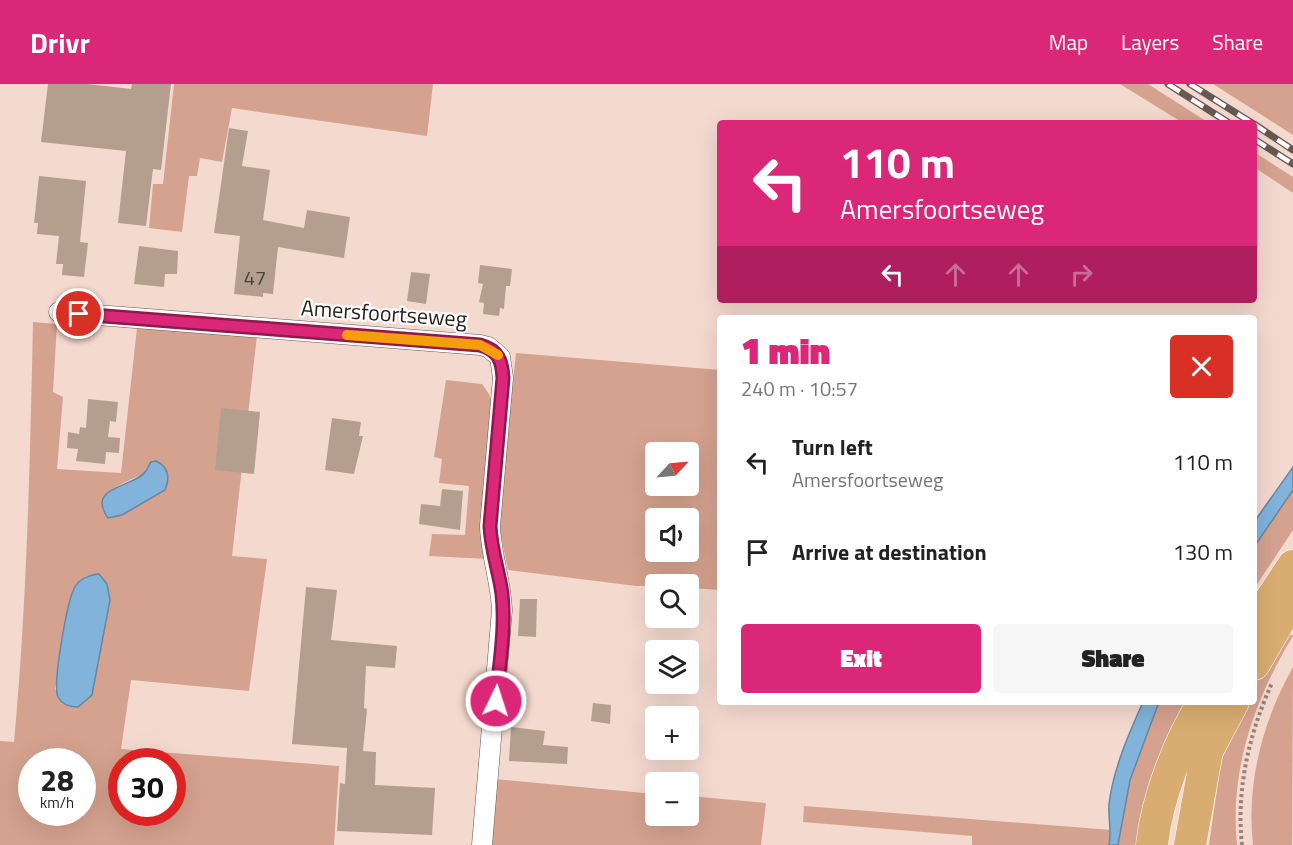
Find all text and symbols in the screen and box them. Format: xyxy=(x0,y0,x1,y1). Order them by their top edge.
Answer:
text: Drivr xyxy=(30,21,90,64)
text: Map xyxy=(1049,26,1088,58)
text: Layers xyxy=(1121,26,1179,58)
text: Share xyxy=(1212,26,1263,58)
text: 110 m xyxy=(840,130,955,194)
icon: left xyxy=(741,144,819,222)
text: Amersfoortseweg xyxy=(840,188,1044,229)
icon: left xyxy=(876,258,909,291)
icon: ahead xyxy=(939,258,972,291)
icon: ahead xyxy=(1002,258,1035,291)
icon: right xyxy=(1065,258,1098,291)
house number: 47 xyxy=(244,262,266,293)
pin xyxy=(53,288,104,339)
street label: Amersfoortseweg xyxy=(300,290,468,336)
icon: arrive xyxy=(62,297,95,330)
text: 1 min xyxy=(741,323,830,378)
button: close xyxy=(1170,335,1233,398)
text: 240 m · 10:57 xyxy=(741,373,858,404)
text: Turn left xyxy=(792,430,873,464)
north arrow xyxy=(645,442,699,496)
map controls xyxy=(645,442,699,826)
text: 110 m xyxy=(1173,445,1233,479)
icon: left xyxy=(741,446,774,479)
text: Amersfoortseweg xyxy=(792,464,943,495)
button: sound xyxy=(645,508,699,562)
text: Arrive at destination xyxy=(792,535,987,569)
text: 130 m xyxy=(1173,535,1233,569)
icon: arrive xyxy=(741,536,774,569)
button: search xyxy=(645,574,699,628)
button: Exit xyxy=(741,624,981,693)
button: Share xyxy=(993,624,1233,693)
button: layers xyxy=(645,640,699,694)
position arrow xyxy=(464,669,528,733)
button: + xyxy=(645,706,699,760)
speed limit sign: 30 xyxy=(108,748,186,826)
text: 28 xyxy=(40,757,74,803)
button: − xyxy=(645,772,699,826)
text: km/h xyxy=(40,791,74,814)

